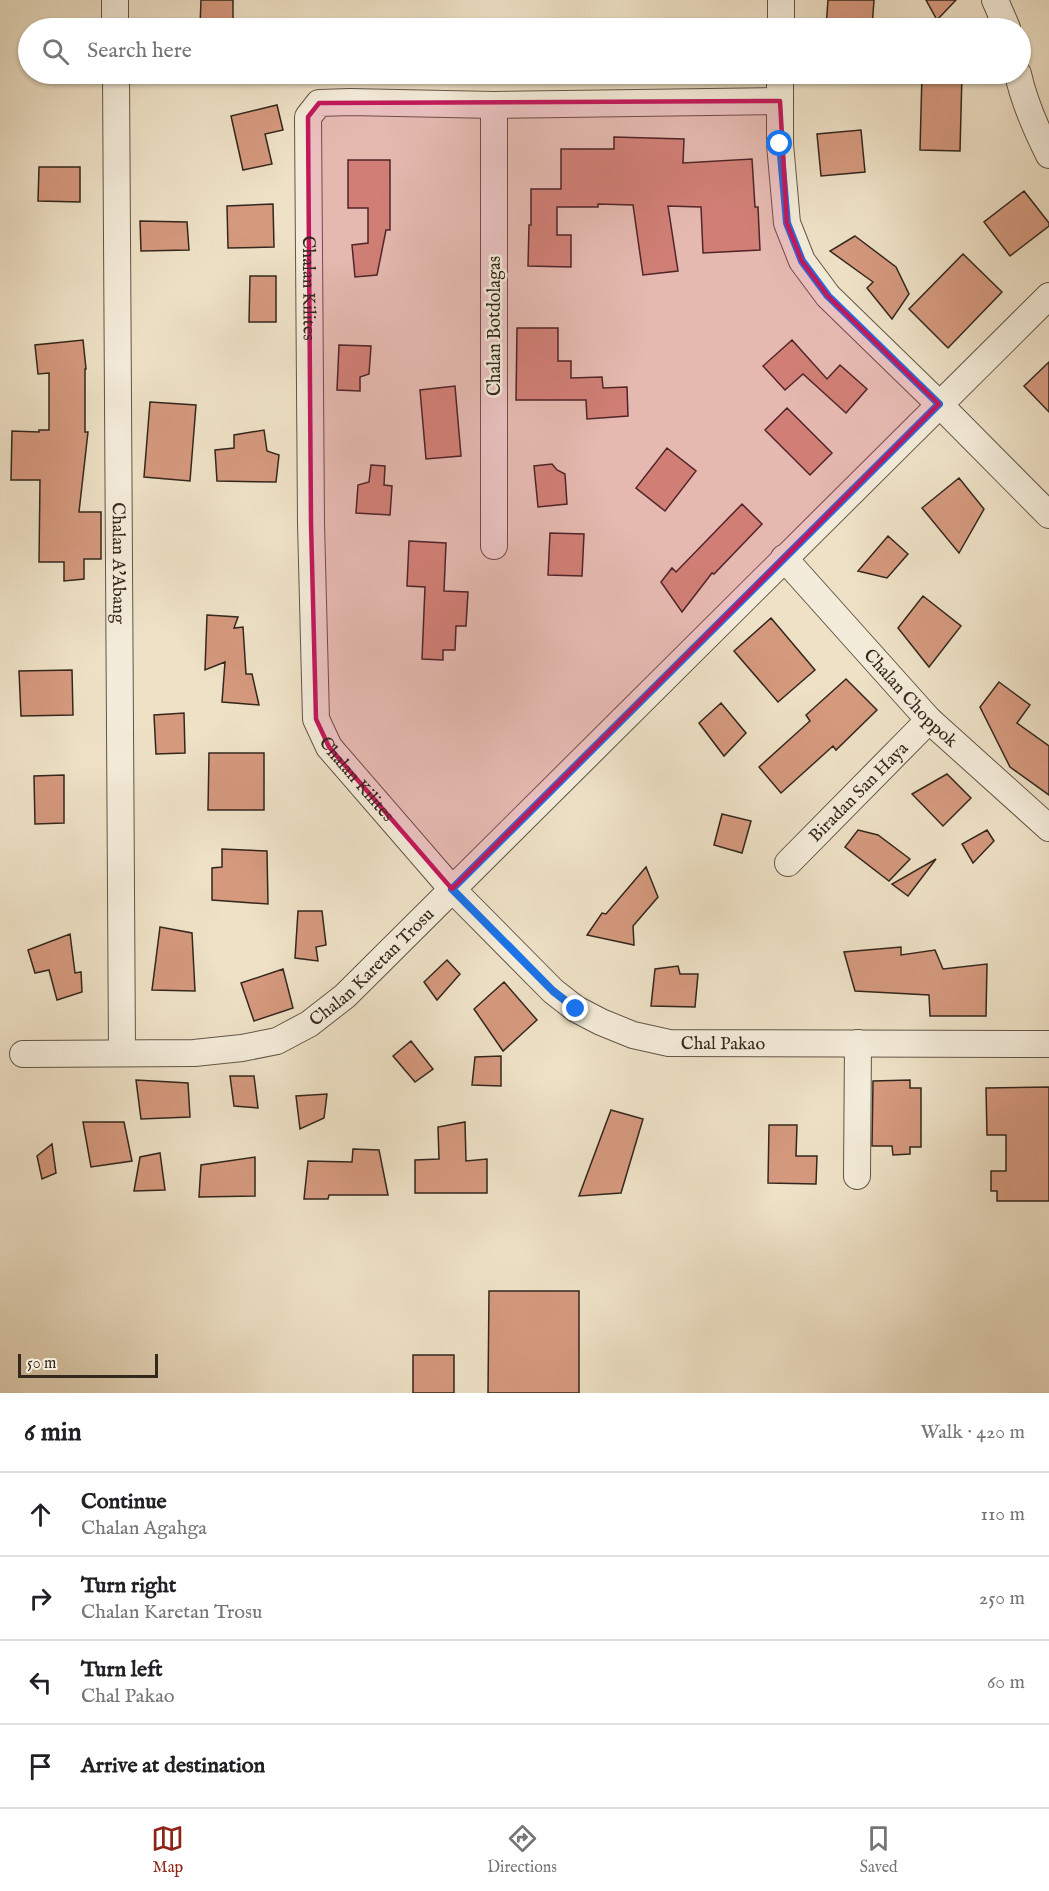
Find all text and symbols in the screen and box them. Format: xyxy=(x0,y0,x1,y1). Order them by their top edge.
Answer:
search box xyxy=(18,18,1031,84)
icon: search xyxy=(39,35,72,68)
text: Search here xyxy=(87,37,192,65)
route start xyxy=(766,130,792,156)
street label: Chalan Kilites xyxy=(296,236,320,341)
street label: Chalan Botdolagas xyxy=(484,256,507,396)
street label: Chalan A'Abang xyxy=(106,502,129,624)
street label: Chalan Choppok xyxy=(858,645,962,754)
street label: Chalan Kilites xyxy=(313,733,398,827)
street label: Biradan San Haya xyxy=(805,738,914,848)
street label: Chalan Karetan Trosu xyxy=(305,904,440,1032)
route end xyxy=(562,995,588,1021)
street label: Chal Pakao xyxy=(681,1033,765,1056)
scale bar xyxy=(18,1351,158,1378)
text: 50 m xyxy=(27,1354,56,1374)
text: 6 min xyxy=(24,1416,82,1449)
text: Walk · 420 m xyxy=(920,1420,1025,1445)
text: Continue xyxy=(81,1488,167,1516)
icon: ahead xyxy=(24,1498,57,1531)
text: 110 m xyxy=(981,1502,1025,1527)
text: Chalan Agahga xyxy=(81,1516,207,1541)
text: Turn right xyxy=(81,1572,176,1600)
icon: right xyxy=(24,1582,57,1615)
text: 250 m xyxy=(979,1586,1025,1611)
text: Chalan Karetan Trosu xyxy=(81,1600,262,1625)
text: Turn left xyxy=(81,1656,163,1684)
icon: left xyxy=(24,1666,57,1699)
text: 60 m xyxy=(987,1670,1025,1695)
text: Chal Pakao xyxy=(81,1684,175,1709)
icon: arrive xyxy=(24,1750,57,1783)
text: Arrive at destination xyxy=(81,1752,265,1780)
tab: Map xyxy=(151,1822,184,1878)
tab: Directions xyxy=(487,1822,557,1878)
tab: Saved xyxy=(860,1822,898,1878)

